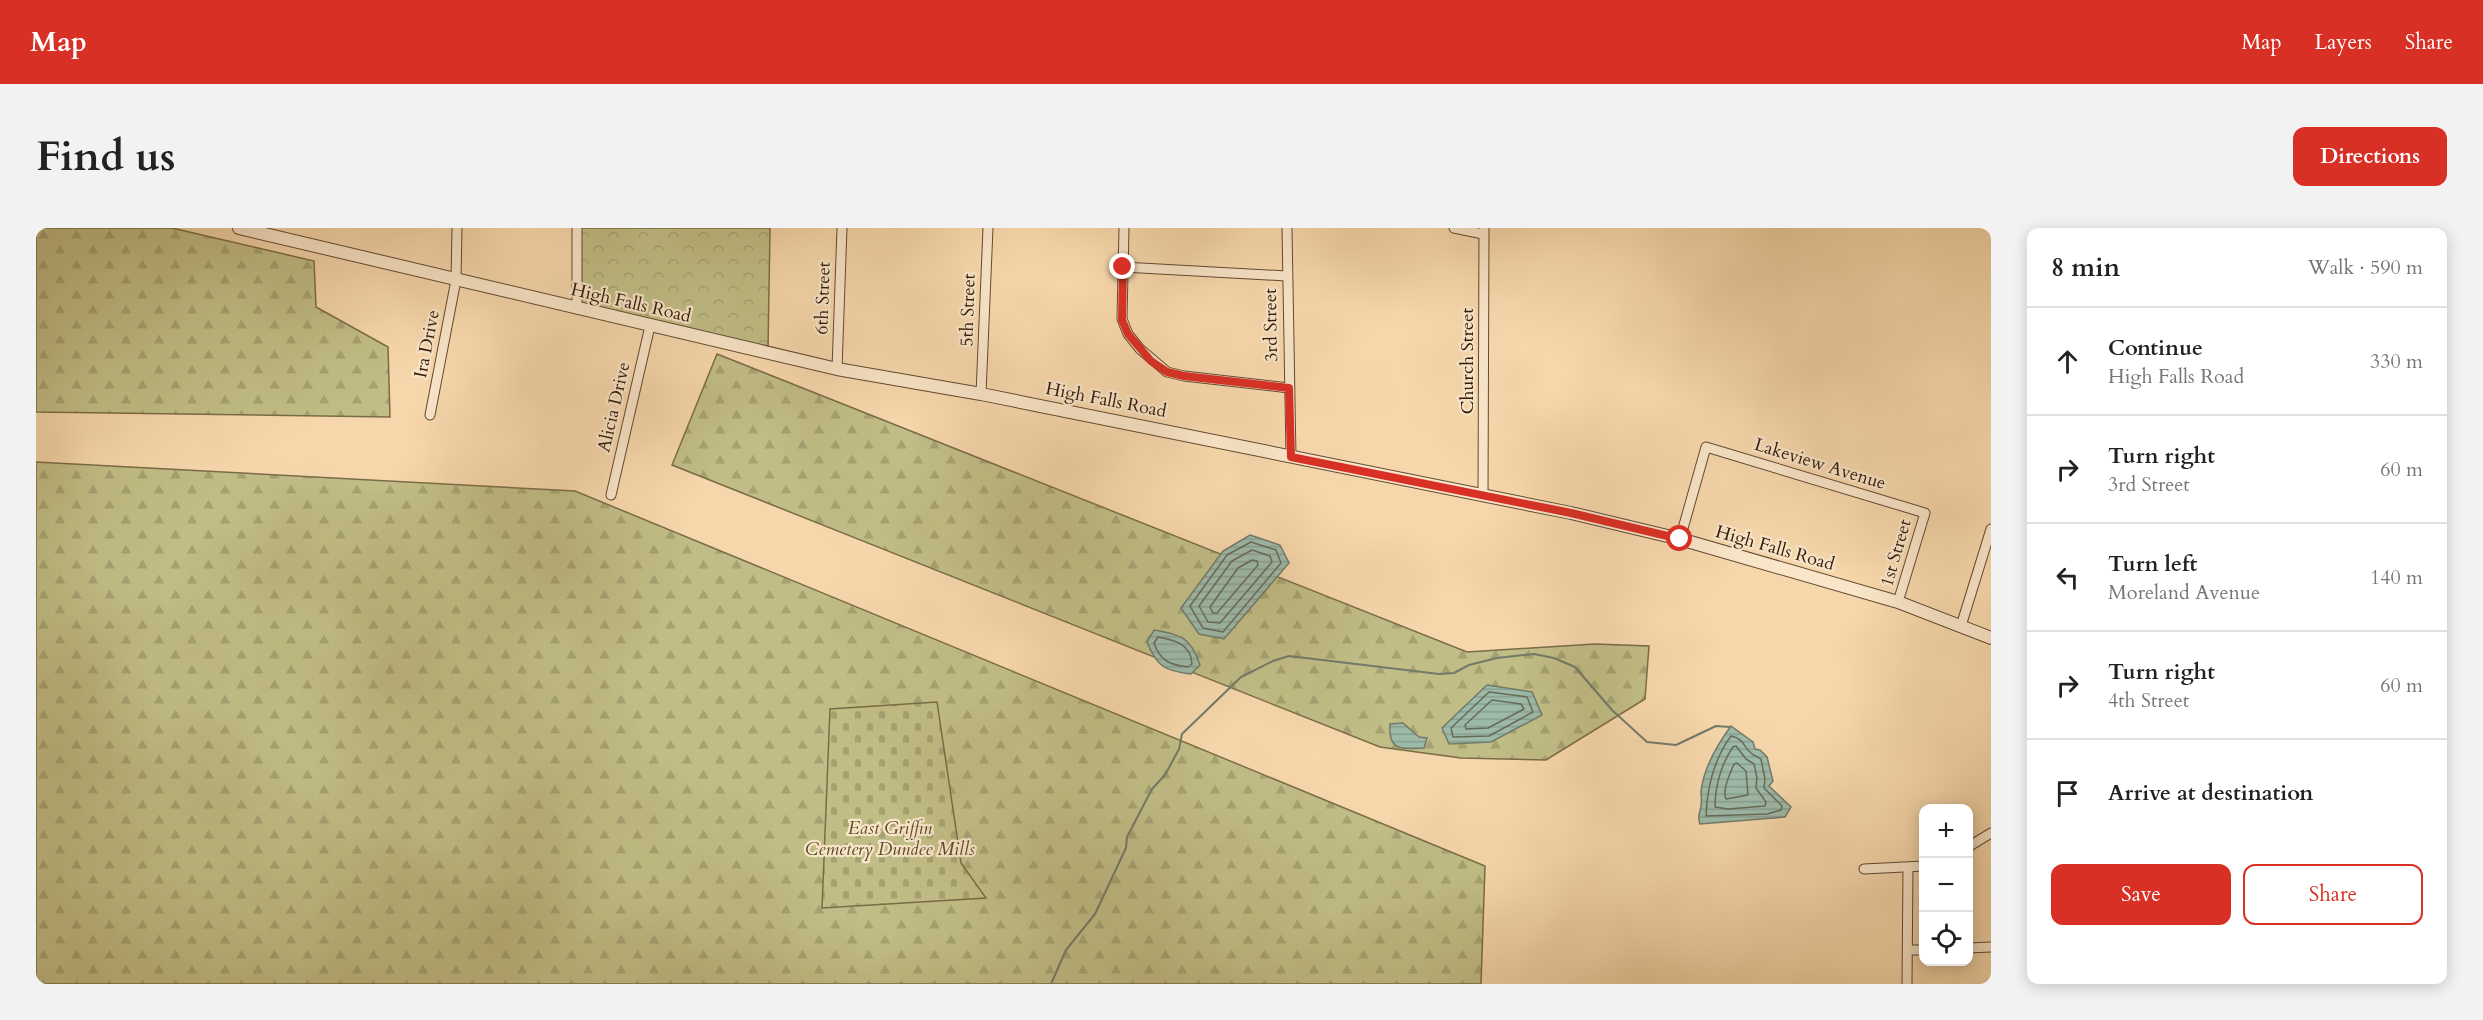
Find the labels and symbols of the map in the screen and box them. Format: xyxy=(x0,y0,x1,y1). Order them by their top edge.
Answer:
route end xyxy=(1109,253,1135,279)
street label: 6th Street xyxy=(809,261,837,335)
street label: 5th Street xyxy=(954,273,982,347)
street label: High Falls Road xyxy=(568,277,694,329)
street label: 3rd Street xyxy=(1258,288,1284,362)
street label: Ira Drive xyxy=(408,308,446,380)
street label: Church Street xyxy=(1455,308,1480,414)
street label: Alicia Drive xyxy=(591,359,637,455)
street label: High Falls Road xyxy=(1043,376,1169,424)
street label: Lakeview Avenue xyxy=(1751,432,1889,496)
street label: 1st Street xyxy=(1874,516,1918,590)
street label: High Falls Road xyxy=(1713,519,1838,577)
route start xyxy=(1666,525,1692,551)
park label: East Griffin Cemetery Dundee Mills xyxy=(805,816,975,862)

